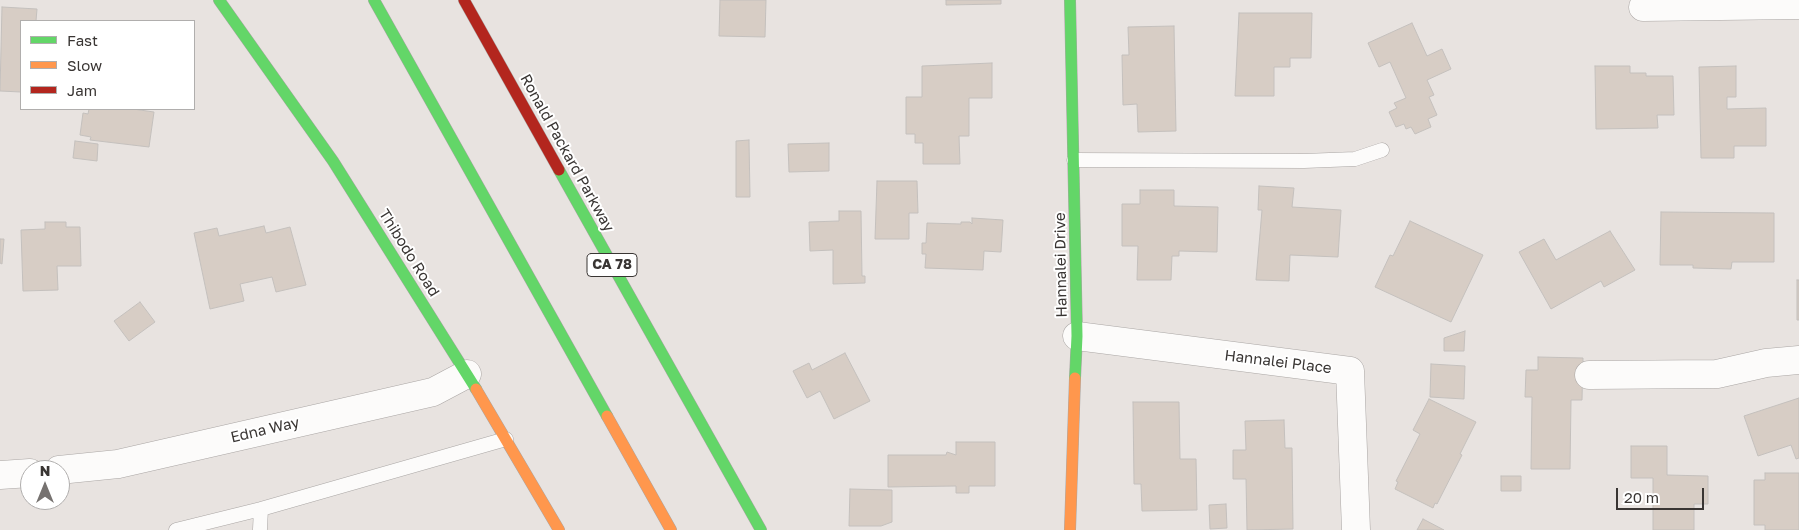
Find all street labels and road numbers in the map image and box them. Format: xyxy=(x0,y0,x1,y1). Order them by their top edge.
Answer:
street label: Ronald Packard Parkway xyxy=(516,71,618,235)
street label: Thibodo Road xyxy=(375,206,443,300)
street label: Hannalei Drive xyxy=(1051,212,1071,318)
road number: CA 78 xyxy=(587,254,637,276)
street label: Hannalei Place xyxy=(1223,346,1333,378)
street label: Edna Way xyxy=(229,413,301,447)

